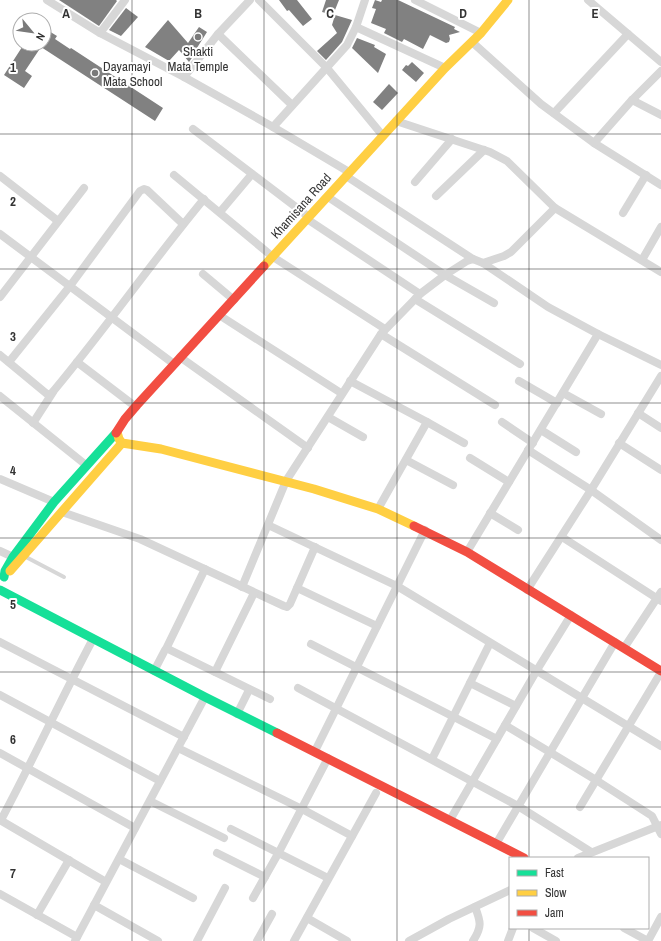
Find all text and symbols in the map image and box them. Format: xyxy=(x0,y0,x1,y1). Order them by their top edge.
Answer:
text: A xyxy=(62,5,70,22)
text: B xyxy=(194,5,202,22)
text: C xyxy=(326,5,334,22)
text: D xyxy=(459,5,467,22)
text: E xyxy=(591,5,599,22)
north arrow xyxy=(12,12,52,52)
text: N xyxy=(33,31,48,43)
marker: Shakti Mata Temple xyxy=(193,32,203,42)
place label: Shakti Mata Temple xyxy=(168,43,228,75)
place label: Dayamayi Mata School xyxy=(103,58,162,90)
text: 1 xyxy=(10,59,16,76)
marker: Dayamayi Mata School xyxy=(90,68,100,78)
street label: Khamisana Road xyxy=(267,170,335,242)
text: 2 xyxy=(10,193,16,210)
text: 3 xyxy=(10,328,16,345)
text: 4 xyxy=(10,462,16,479)
text: 5 xyxy=(10,596,16,613)
text: 6 xyxy=(10,731,16,748)
legend xyxy=(509,857,649,929)
text: 7 xyxy=(10,865,16,882)
text: Fast xyxy=(545,865,564,881)
text: Slow xyxy=(545,885,567,901)
text: Jam xyxy=(545,905,564,921)

